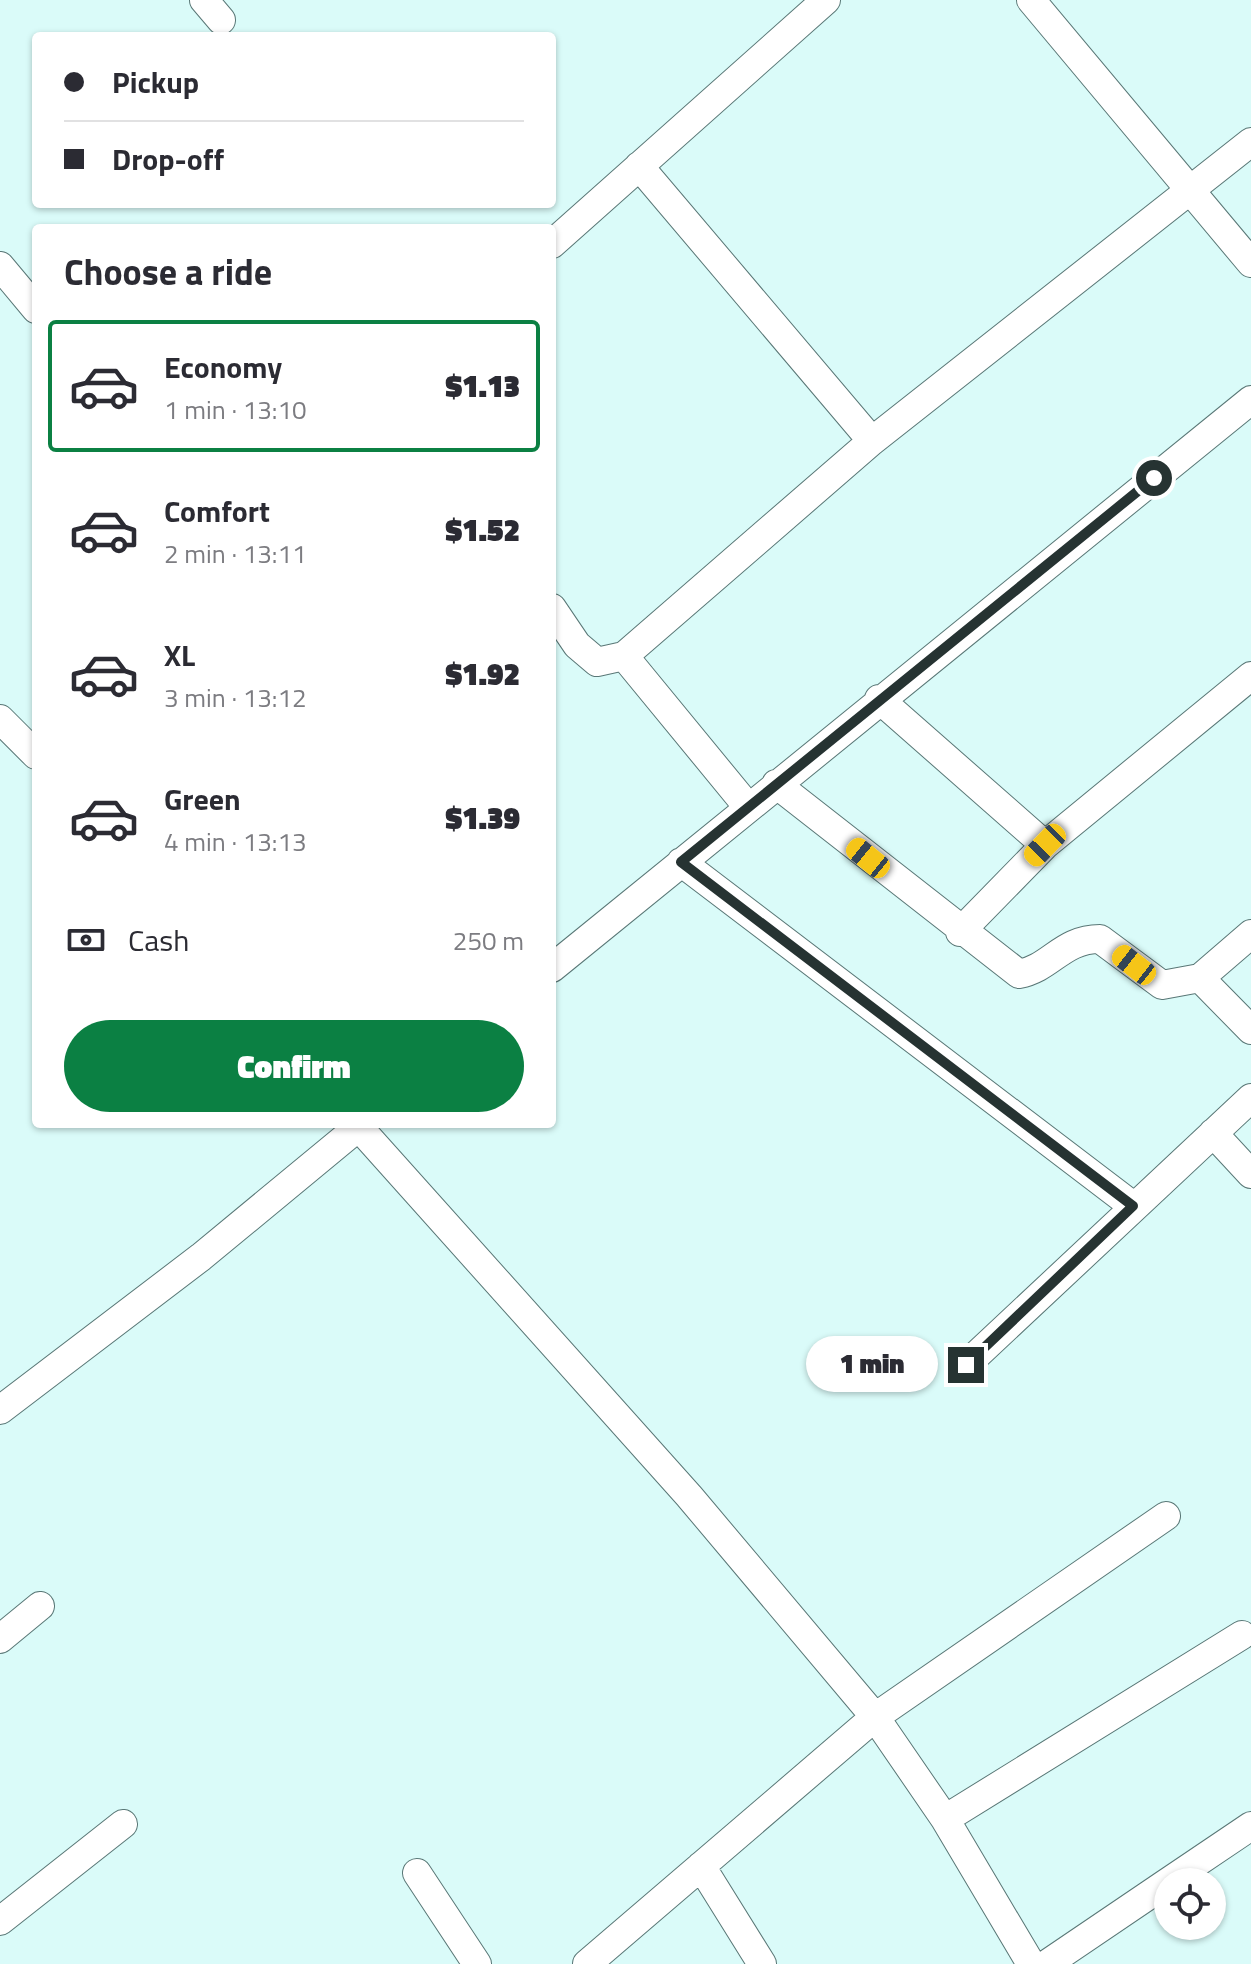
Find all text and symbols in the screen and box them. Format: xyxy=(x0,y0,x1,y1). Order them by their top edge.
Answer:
text: Pickup xyxy=(112,59,199,105)
text: Drop-off xyxy=(112,136,224,182)
text: Choose a ride xyxy=(64,244,272,299)
text: Economy xyxy=(164,344,282,390)
icon: car xyxy=(68,350,140,422)
text: $1.13 xyxy=(446,363,520,409)
text: 1 min · 13:10 xyxy=(164,390,307,429)
route start xyxy=(1136,460,1172,496)
text: Comfort xyxy=(164,488,270,534)
icon: car xyxy=(68,494,140,566)
text: $1.52 xyxy=(446,507,520,553)
text: 2 min · 13:11 xyxy=(164,534,307,573)
text: XL xyxy=(164,632,195,678)
icon: car xyxy=(68,638,140,710)
text: $1.92 xyxy=(446,651,520,697)
text: 3 min · 13:12 xyxy=(164,678,307,717)
text: Green xyxy=(164,776,241,822)
icon: car xyxy=(68,782,140,854)
text: $1.39 xyxy=(446,795,520,841)
car xyxy=(1020,819,1070,871)
text: 4 min · 13:13 xyxy=(164,822,307,861)
car xyxy=(842,834,894,882)
text: Cash xyxy=(128,917,189,963)
icon: cash xyxy=(64,918,108,962)
text: 250 m xyxy=(453,921,524,960)
car xyxy=(1108,941,1160,989)
button: Confirm xyxy=(64,1020,524,1112)
callout: 1 min xyxy=(806,1337,938,1393)
text: 1 min xyxy=(840,1344,904,1383)
route end xyxy=(948,1347,984,1383)
map controls xyxy=(1154,1868,1226,1940)
button: locate xyxy=(1154,1868,1226,1940)

